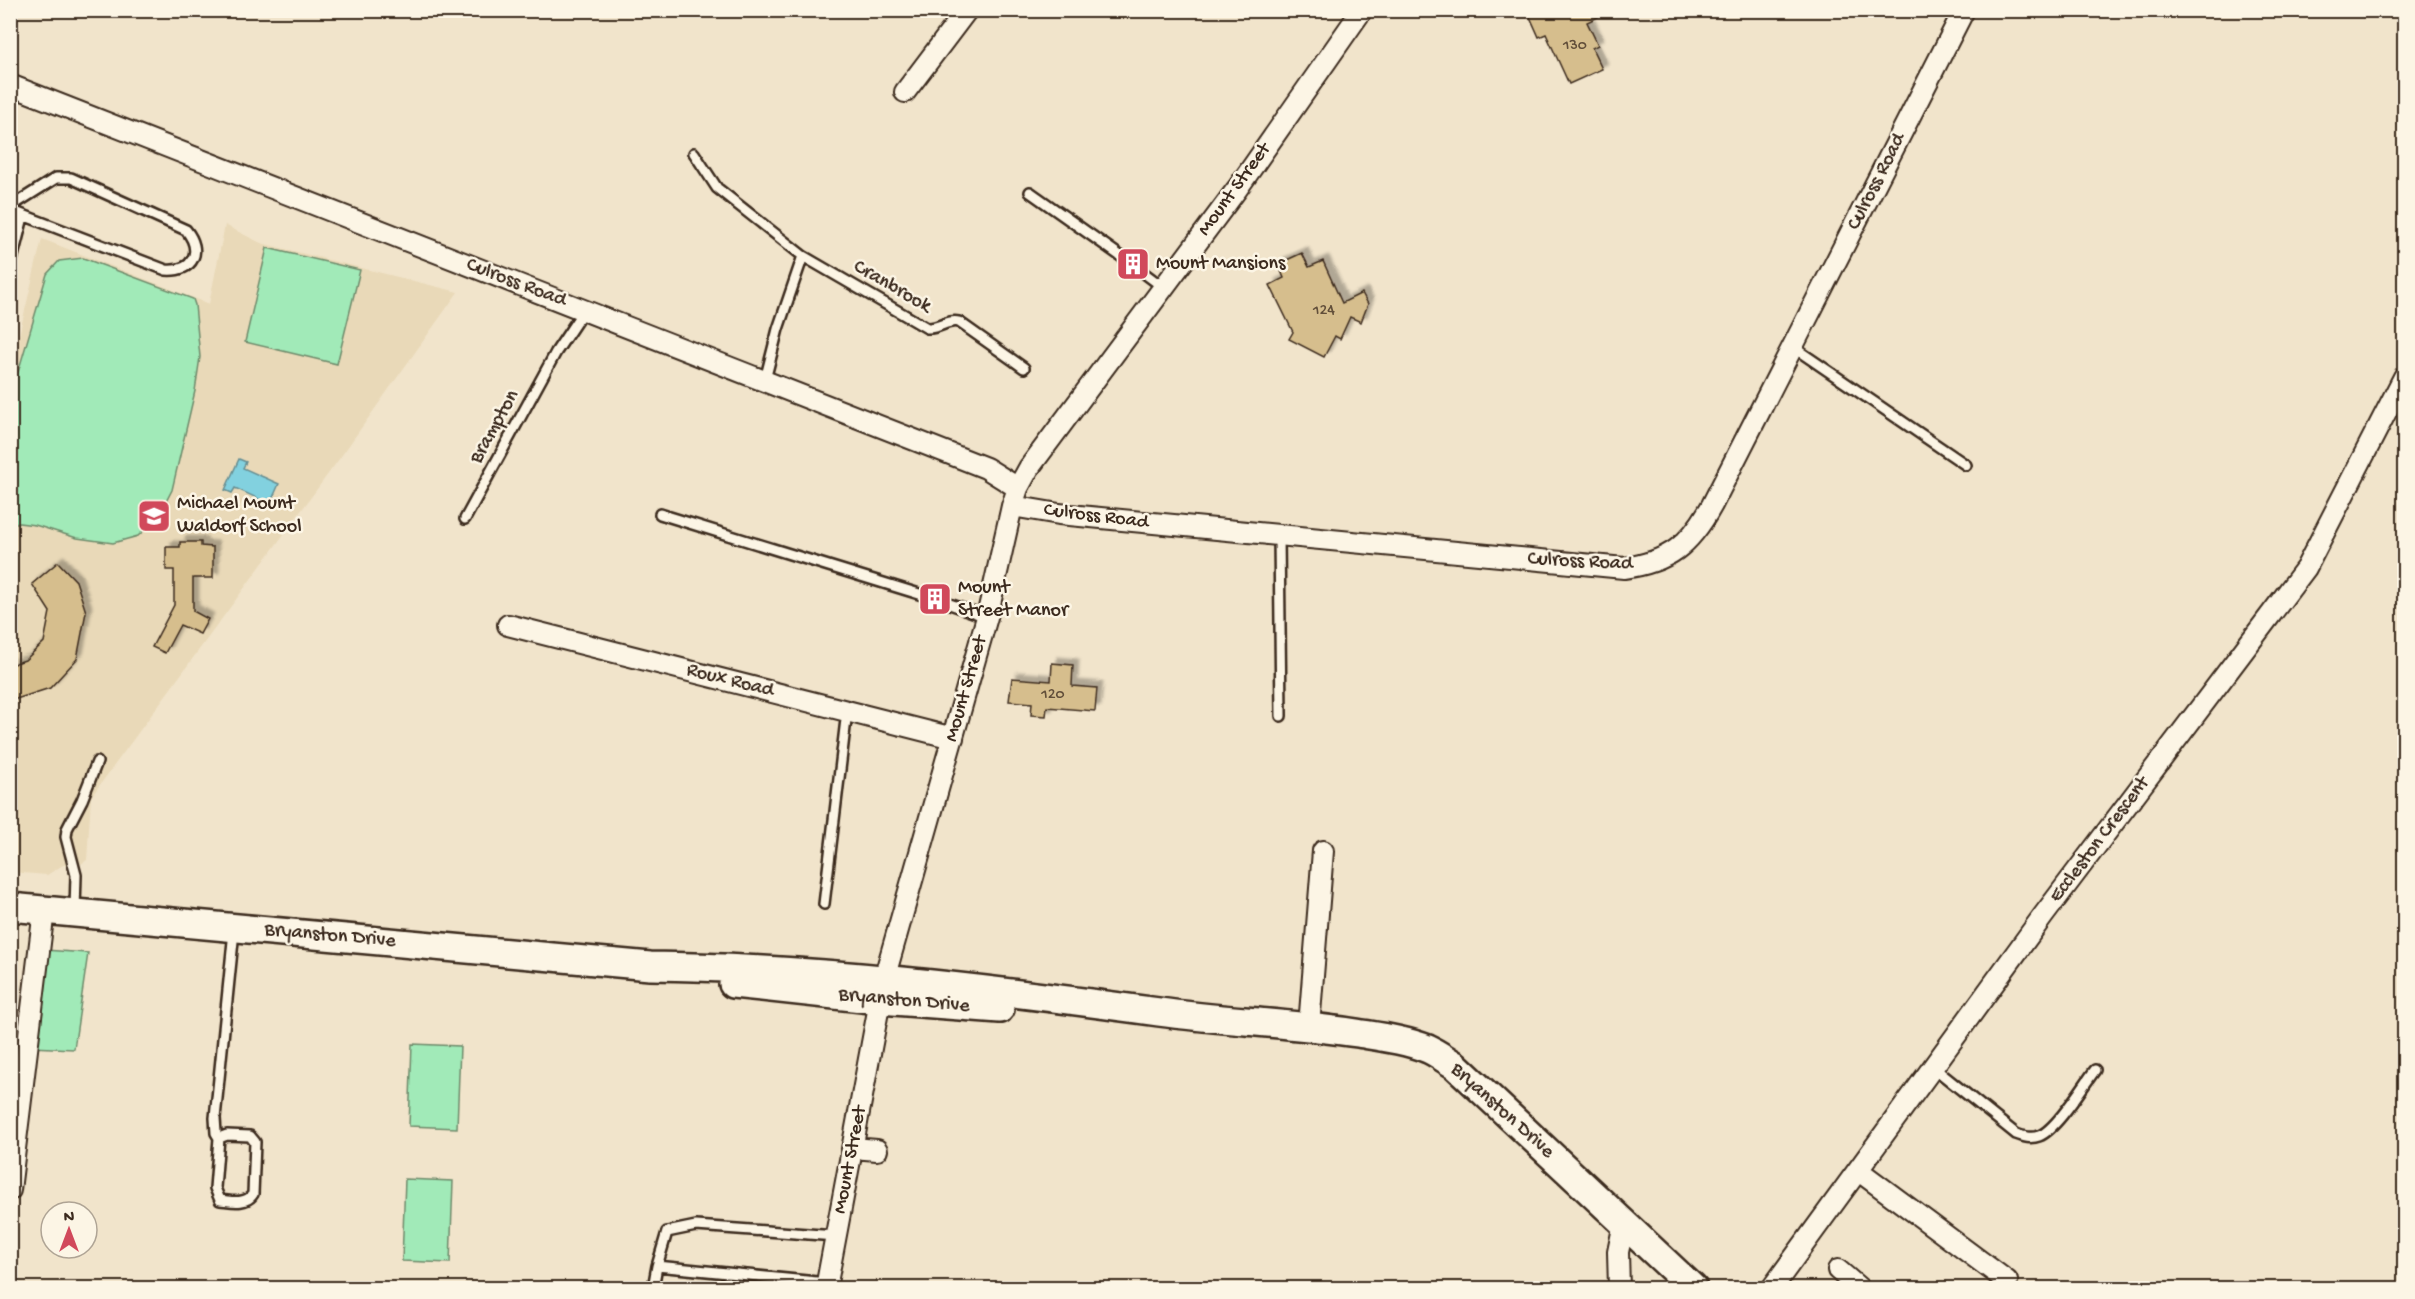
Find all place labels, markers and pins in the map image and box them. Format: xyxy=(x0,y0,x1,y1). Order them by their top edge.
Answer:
building icon: Mount Mansions xyxy=(1115,246,1151,282)
place label: Mount Mansions xyxy=(1156,253,1286,276)
place label: Michael Mount Waldorf School xyxy=(177,493,302,539)
school or university icon: Michael Mount Waldorf School xyxy=(136,498,172,534)
place label: Mount Street Manor xyxy=(958,577,1070,623)
building icon: Mount Street Manor xyxy=(917,581,953,617)

